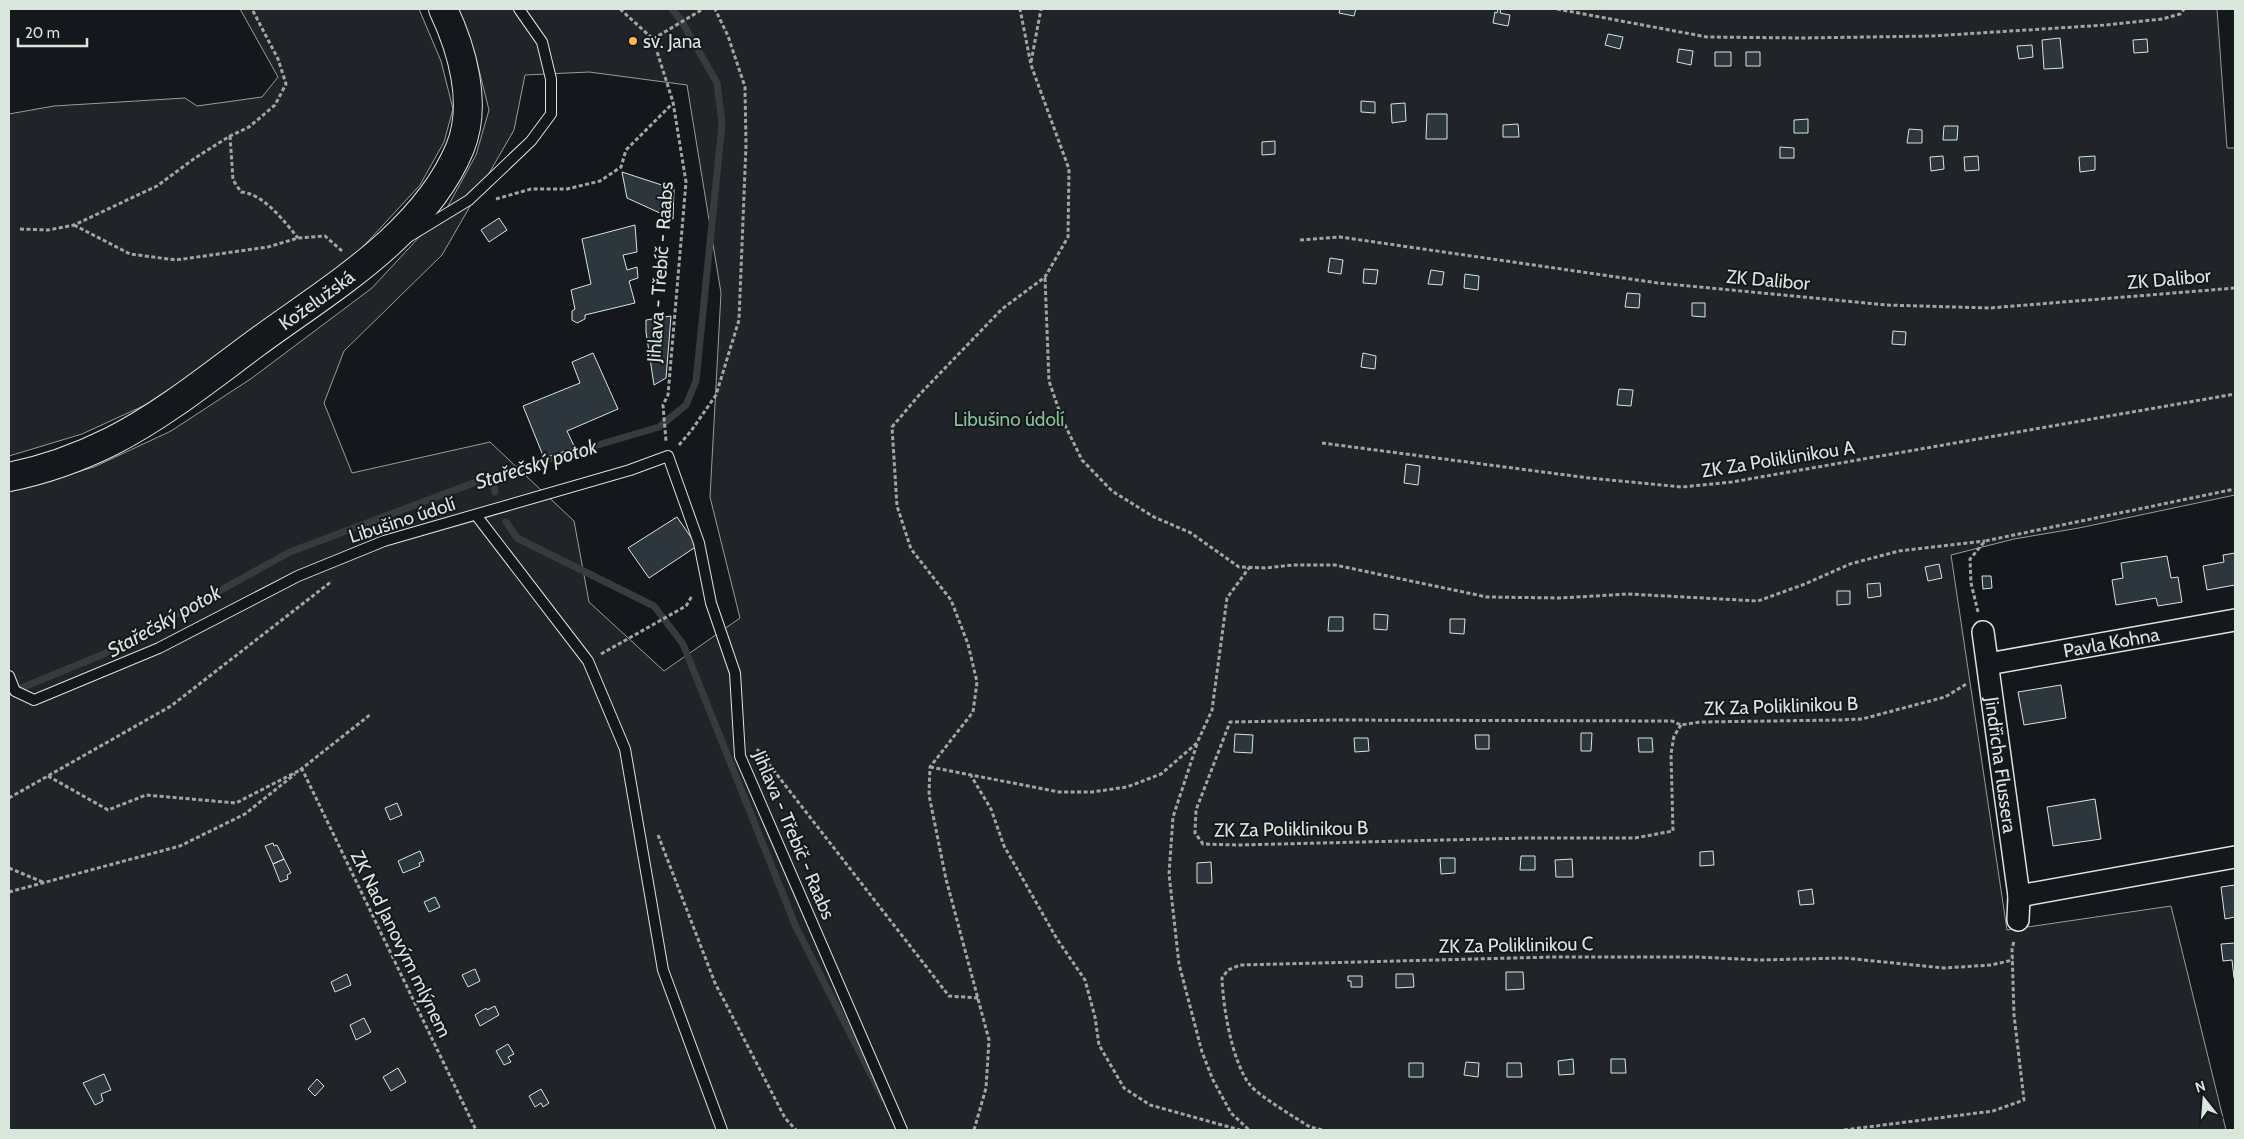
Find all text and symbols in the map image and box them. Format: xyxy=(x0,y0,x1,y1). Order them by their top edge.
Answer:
scale bar xyxy=(18,15,86,47)
text: 20 m xyxy=(25,24,60,42)
place label: sv. Jana xyxy=(643,30,701,53)
marker: sv. Jana xyxy=(627,35,639,47)
street label: Jihlava - Třebíč - Raabs xyxy=(642,181,678,364)
street label: ZK Dalibor xyxy=(2126,264,2212,294)
street label: Koželužská xyxy=(274,265,359,335)
street label: ZK Dalibor xyxy=(1725,265,1811,295)
park label: Libušino údolí xyxy=(954,408,1064,431)
water label: Stařečský potok xyxy=(472,434,601,494)
street label: ZK Za Poliklinikou A xyxy=(1700,435,1857,482)
street label: Libušino údolí xyxy=(346,492,458,548)
water label: Stařečský potok xyxy=(103,579,226,662)
street label: Pavla Kohna xyxy=(2061,622,2161,662)
street label: ZK Za Poliklinikou B xyxy=(1703,692,1859,720)
street label: Jindřicha Flussera xyxy=(1980,694,2022,834)
street label: Jihlava - Třebíč - Raabs xyxy=(748,746,840,923)
street label: ZK Za Poliklinikou B xyxy=(1214,816,1368,842)
street label: ZK Nad Janovým mlýnem xyxy=(346,847,456,1041)
street label: ZK Za Poliklinikou C xyxy=(1438,932,1594,958)
north arrow xyxy=(2179,1074,2229,1124)
text: N xyxy=(2193,1077,2208,1097)

